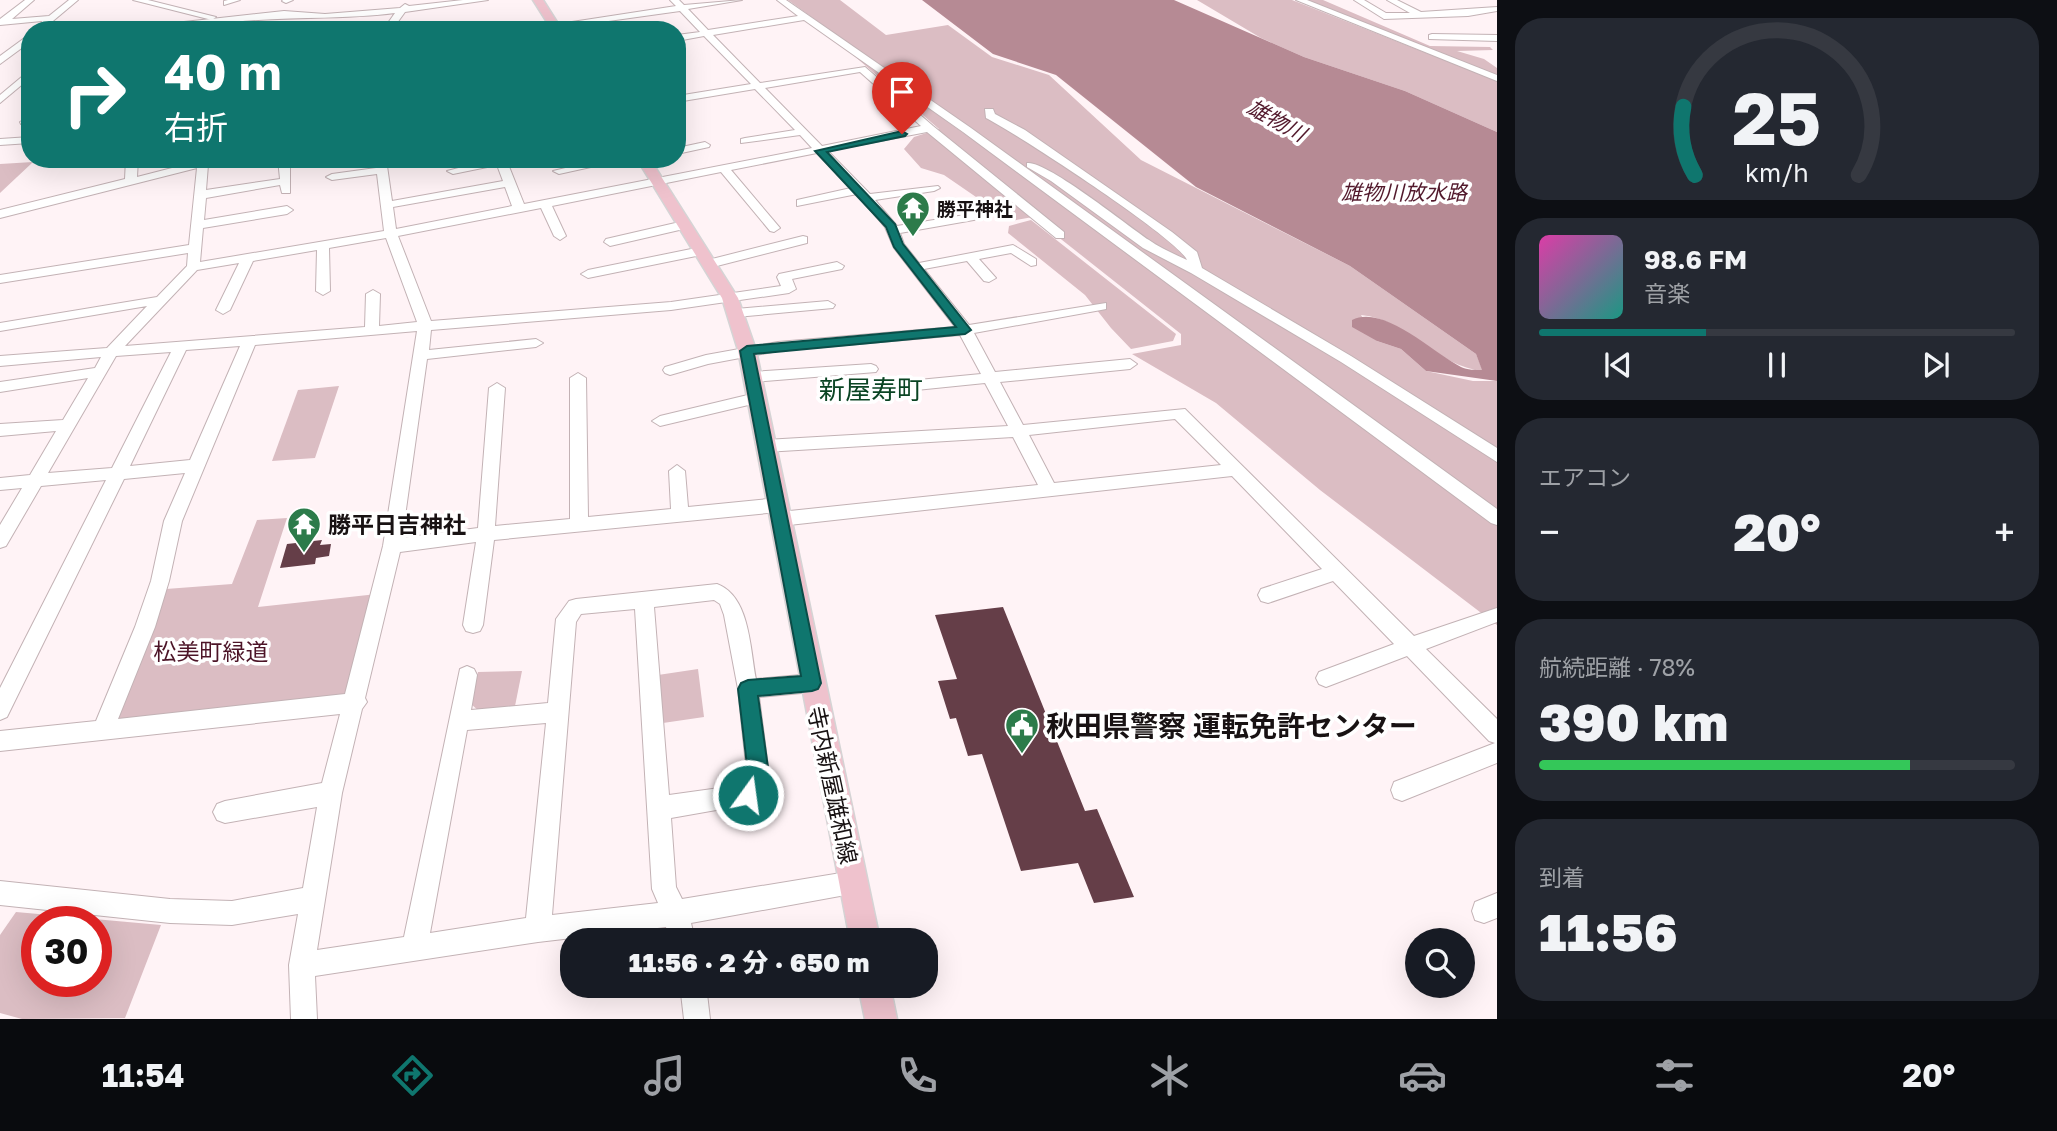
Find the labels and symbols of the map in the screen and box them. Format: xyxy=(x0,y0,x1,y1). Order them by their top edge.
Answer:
pin xyxy=(872,62,932,134)
water label: 雄物川 xyxy=(1243,93,1313,148)
water label: 雄物川放水路 xyxy=(1341,179,1469,205)
temple icon: 勝平神社 xyxy=(894,189,932,238)
place label: 勝平神社 xyxy=(937,197,1013,220)
district label: 新屋寿町 xyxy=(819,374,923,405)
temple icon: 勝平日吉神社 xyxy=(285,505,323,554)
place label: 勝平日吉神社 xyxy=(328,510,466,538)
park label: 松美町緑道 xyxy=(154,637,269,665)
street label: 寺内新屋雄和線 xyxy=(803,703,863,867)
public building icon: 秋田県警察 運転免許センター xyxy=(1003,706,1041,755)
place label: 秋田県警察 運転免許センター xyxy=(1046,709,1417,742)
position arrow xyxy=(711,758,785,832)
speed limit sign: 30 xyxy=(21,906,112,997)

